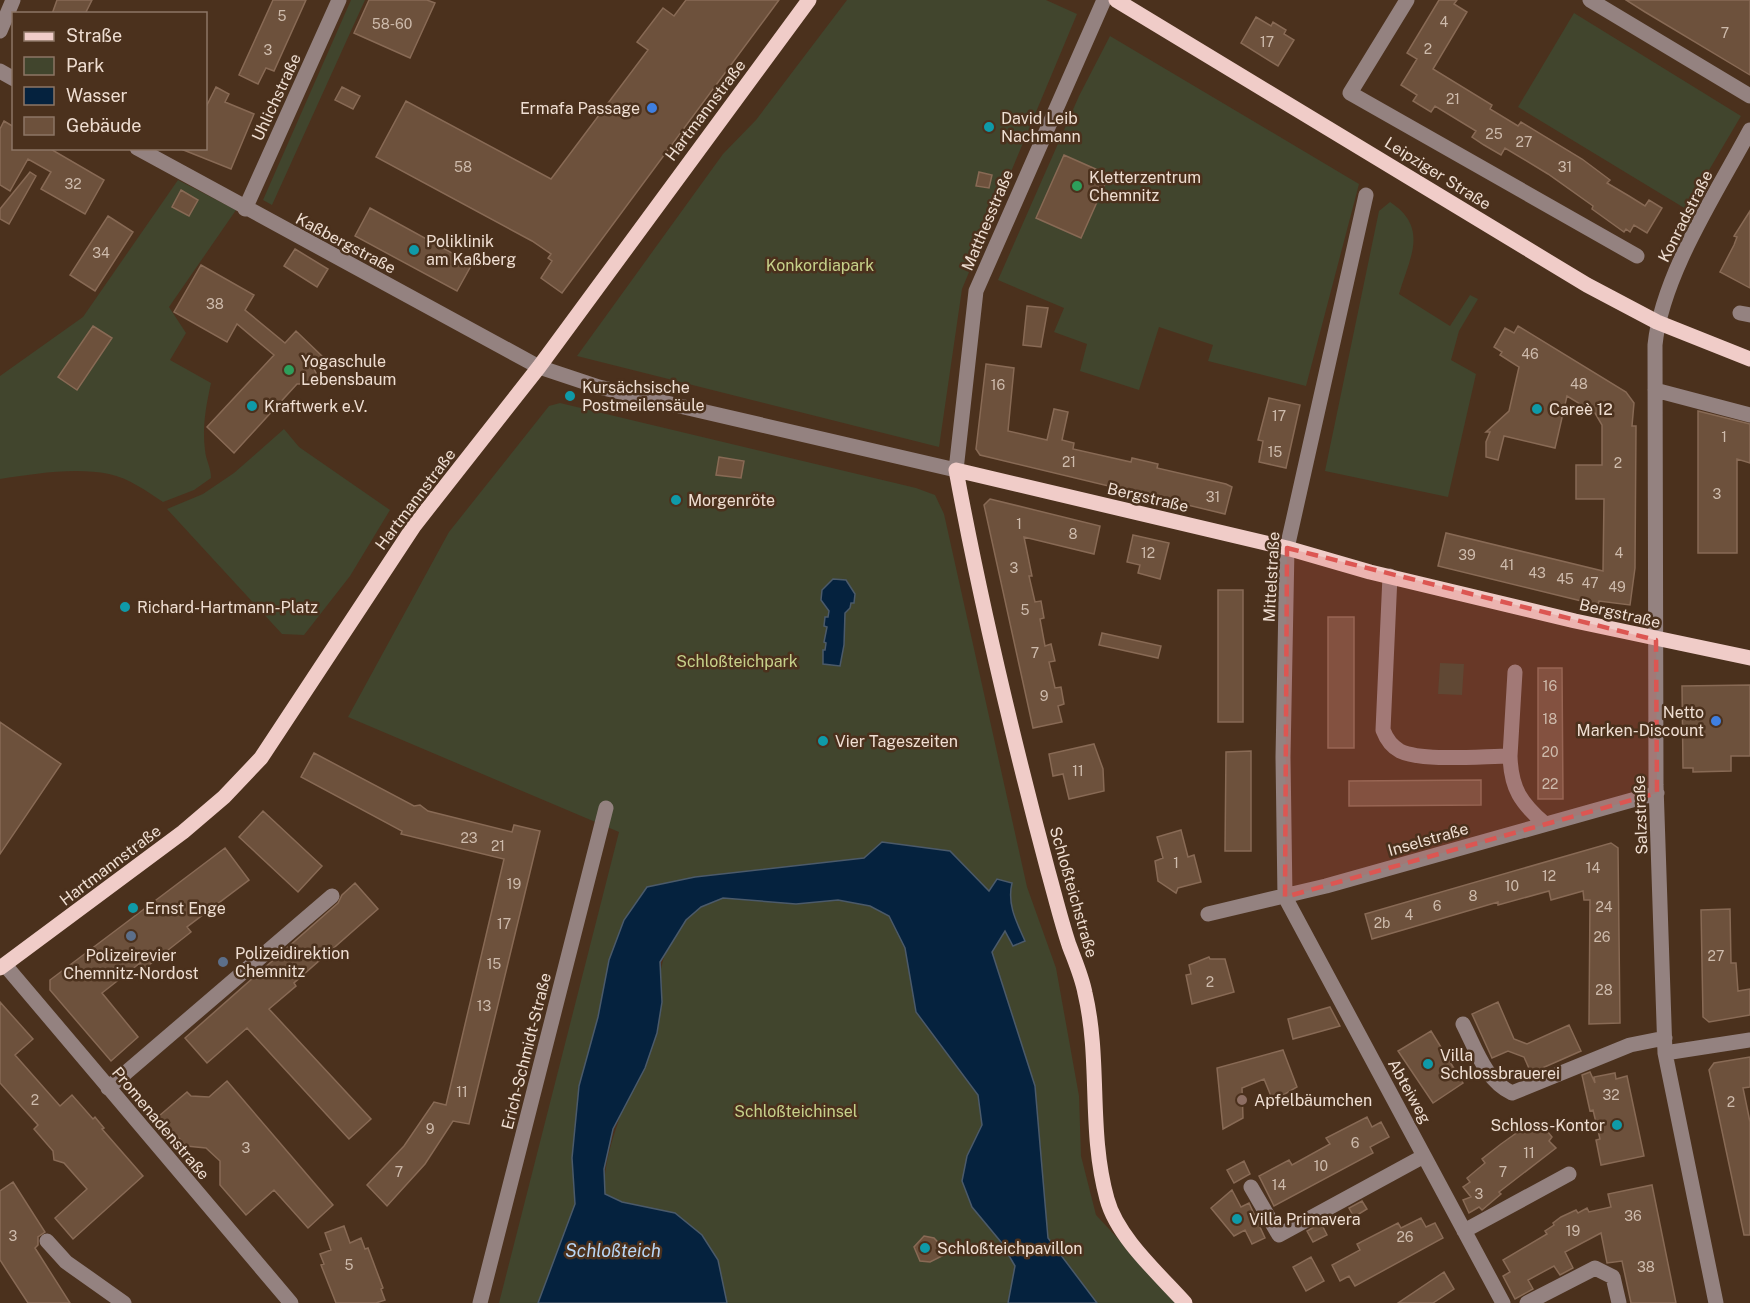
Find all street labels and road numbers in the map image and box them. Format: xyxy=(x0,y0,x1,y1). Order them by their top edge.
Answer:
street label: Uhlichstraße xyxy=(248,50,305,144)
street label: Hartmannstraße xyxy=(661,56,750,165)
street label: Leipziger Straße xyxy=(1381,133,1494,214)
street label: Matthesstraße xyxy=(958,167,1017,274)
street label: Konradstraße xyxy=(1654,167,1717,265)
street label: Kaßbergstraße xyxy=(292,209,399,278)
street label: Hartmannstraße xyxy=(371,445,460,554)
street label: Bergstraße xyxy=(1105,479,1190,516)
street label: Mittelstraße xyxy=(1260,531,1283,623)
street label: Bergstraße xyxy=(1577,595,1662,632)
street label: Salzstraße xyxy=(1630,775,1651,855)
street label: Inselstraße xyxy=(1386,819,1471,860)
street label: Hartmannstraße xyxy=(56,821,165,910)
street label: Schloßteichstraße xyxy=(1046,824,1101,960)
street label: Erich-Schmidt-Straße xyxy=(498,971,555,1131)
street label: Abteiweg xyxy=(1384,1056,1435,1127)
street label: Promenadenstraße xyxy=(108,1063,213,1184)

